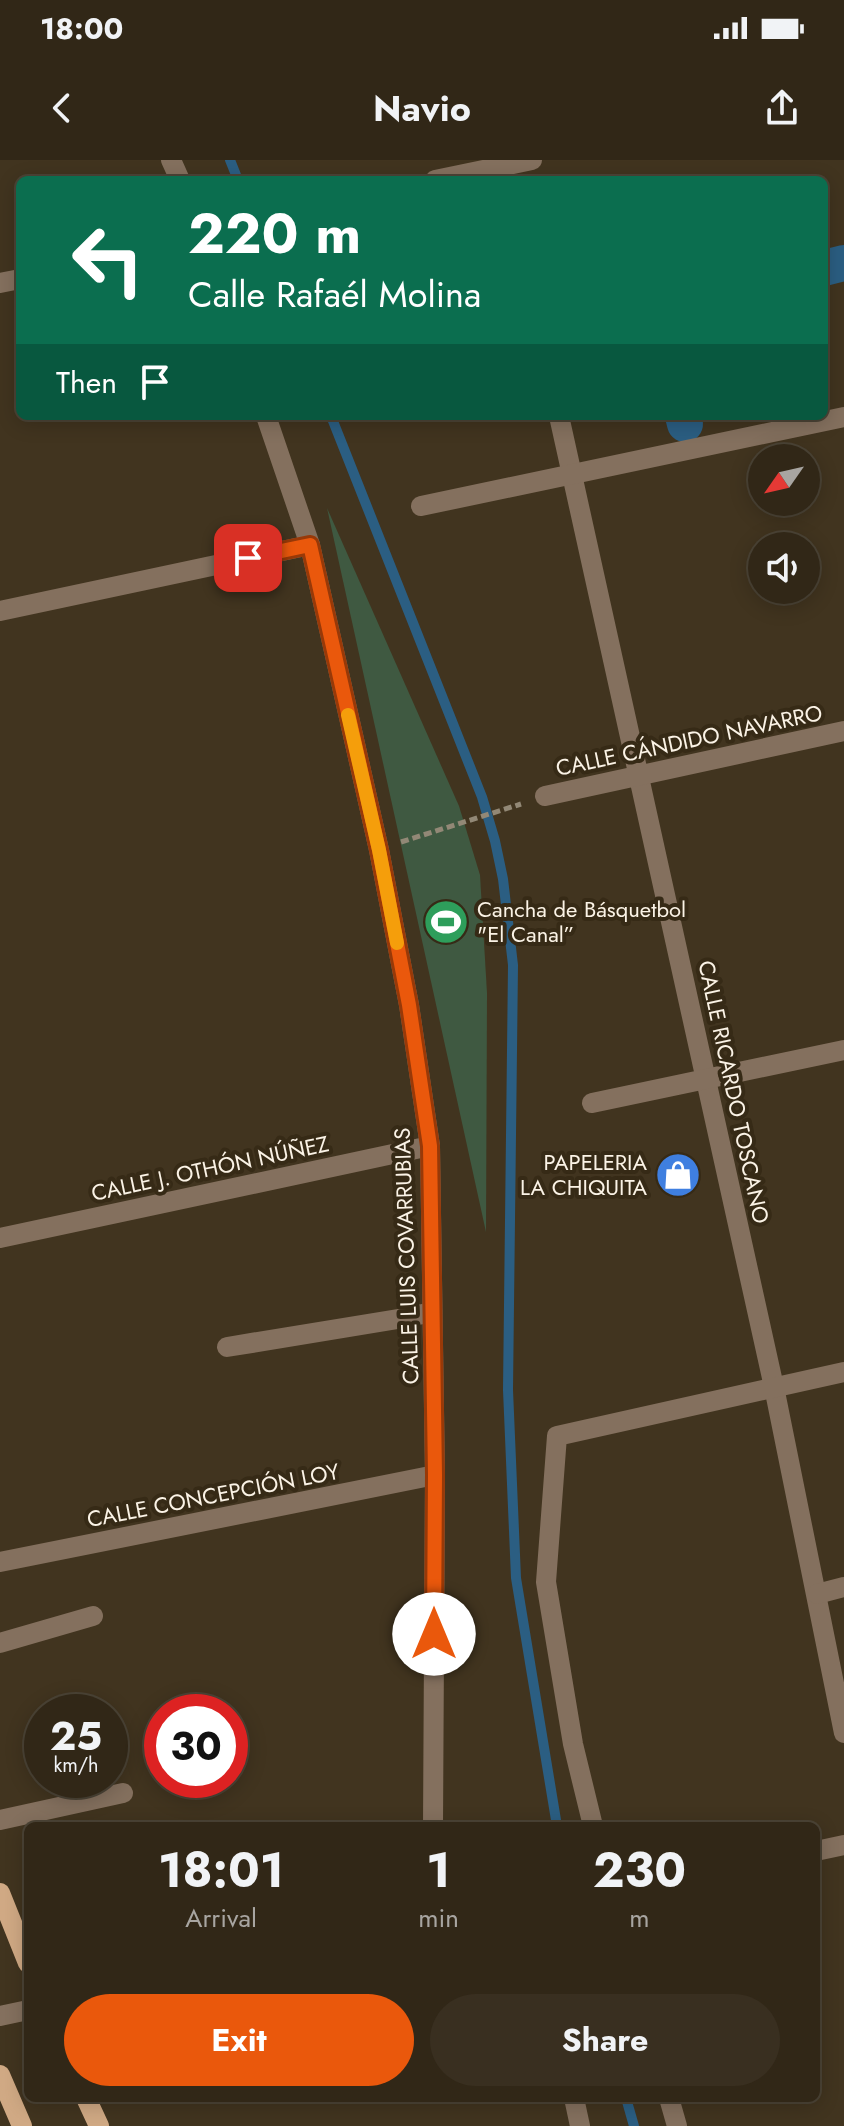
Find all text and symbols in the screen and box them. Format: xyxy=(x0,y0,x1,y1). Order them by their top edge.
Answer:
text: 18:00 xyxy=(40,7,123,50)
text: Navio xyxy=(373,82,471,134)
icon: back xyxy=(40,86,84,130)
icon: share xyxy=(760,86,804,130)
text: 220 m xyxy=(188,193,361,274)
icon: left xyxy=(56,208,160,312)
text: Calle Rafaél Molina xyxy=(188,268,481,320)
icon: arrive xyxy=(133,360,177,404)
text: Then xyxy=(56,361,117,404)
north arrow xyxy=(748,444,820,516)
map controls xyxy=(748,444,820,604)
pin xyxy=(214,524,282,592)
button: sound xyxy=(748,532,820,604)
icon: arrive xyxy=(226,536,270,580)
street label: CALLE CÁNDIDO NAVARRO xyxy=(553,696,825,784)
place label: Cancha de Básquetbol "El Canal” xyxy=(477,893,686,950)
sports icon: Cancha de Básquetbol "El Canal” xyxy=(422,898,470,946)
street label: CALLE RICARDO TOSCANO xyxy=(690,957,778,1227)
street label: CALLE J. OTHÓN NÚÑEZ xyxy=(88,1127,332,1209)
street label: CALLE LUIS COVARRUBIAS xyxy=(386,1127,426,1385)
place label: PAPELERIA LA CHIQUITA xyxy=(520,1146,647,1203)
shop icon: PAPELERIA LA CHIQUITA xyxy=(654,1151,702,1199)
street label: CALLE CONCEPCIÓN LOY xyxy=(84,1455,342,1535)
position arrow xyxy=(392,1592,476,1676)
speed limit sign: 30 xyxy=(144,1694,248,1798)
text: 25 xyxy=(50,1707,102,1765)
text: km/h xyxy=(53,1751,99,1780)
text: 18:01 xyxy=(158,1836,284,1905)
text: 1 xyxy=(426,1836,451,1905)
text: 230 xyxy=(593,1836,686,1905)
text: Arrival xyxy=(185,1899,257,1937)
text: min xyxy=(418,1899,459,1937)
text: m xyxy=(629,1899,650,1937)
button: Exit xyxy=(64,1994,414,2086)
button: Share xyxy=(430,1994,780,2086)

